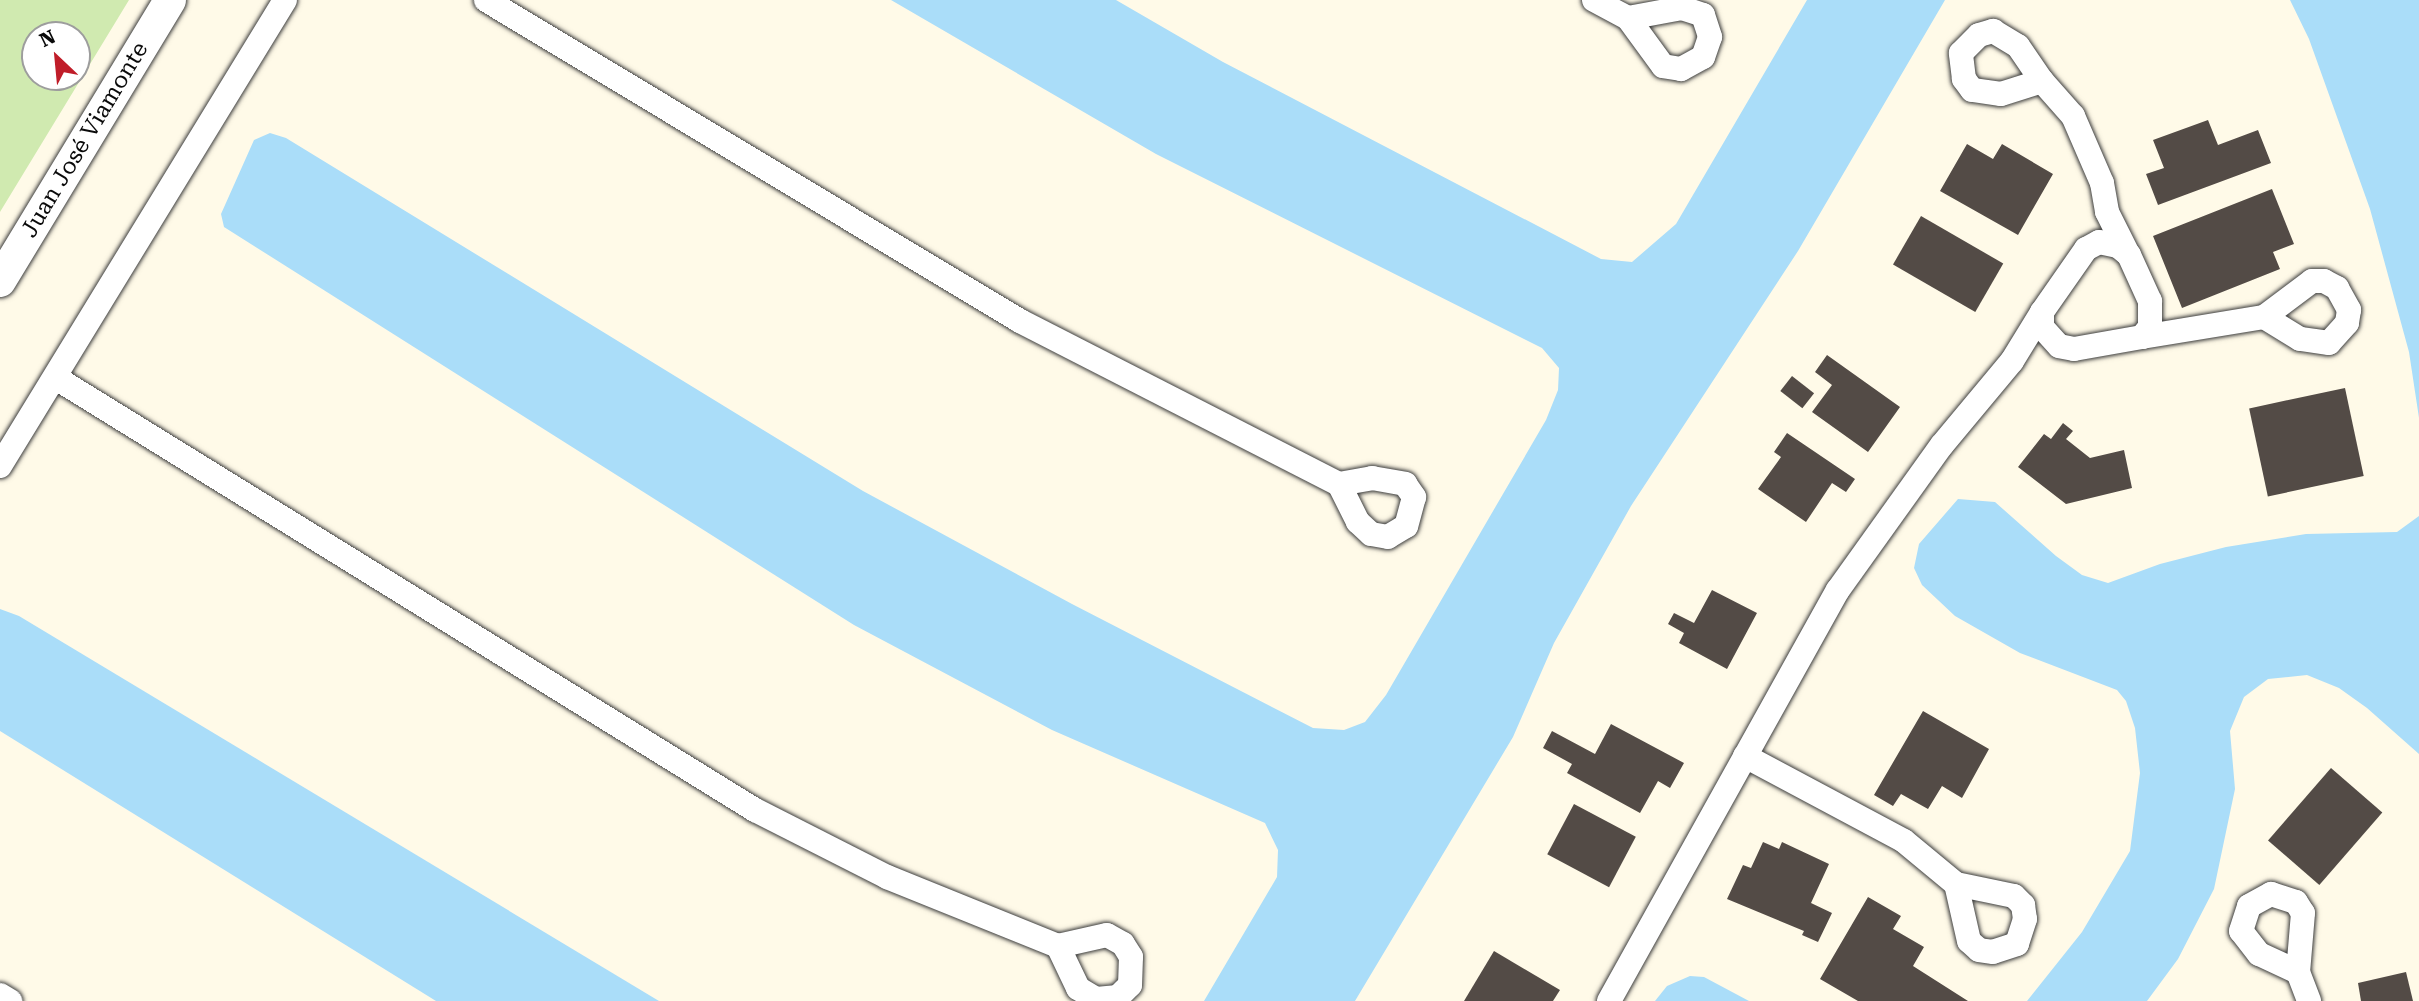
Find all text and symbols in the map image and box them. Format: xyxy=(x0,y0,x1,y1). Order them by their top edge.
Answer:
north arrow xyxy=(21,21,91,91)
text: N xyxy=(36,25,59,52)
street label: Juan José Viamonte xyxy=(16,37,154,243)

